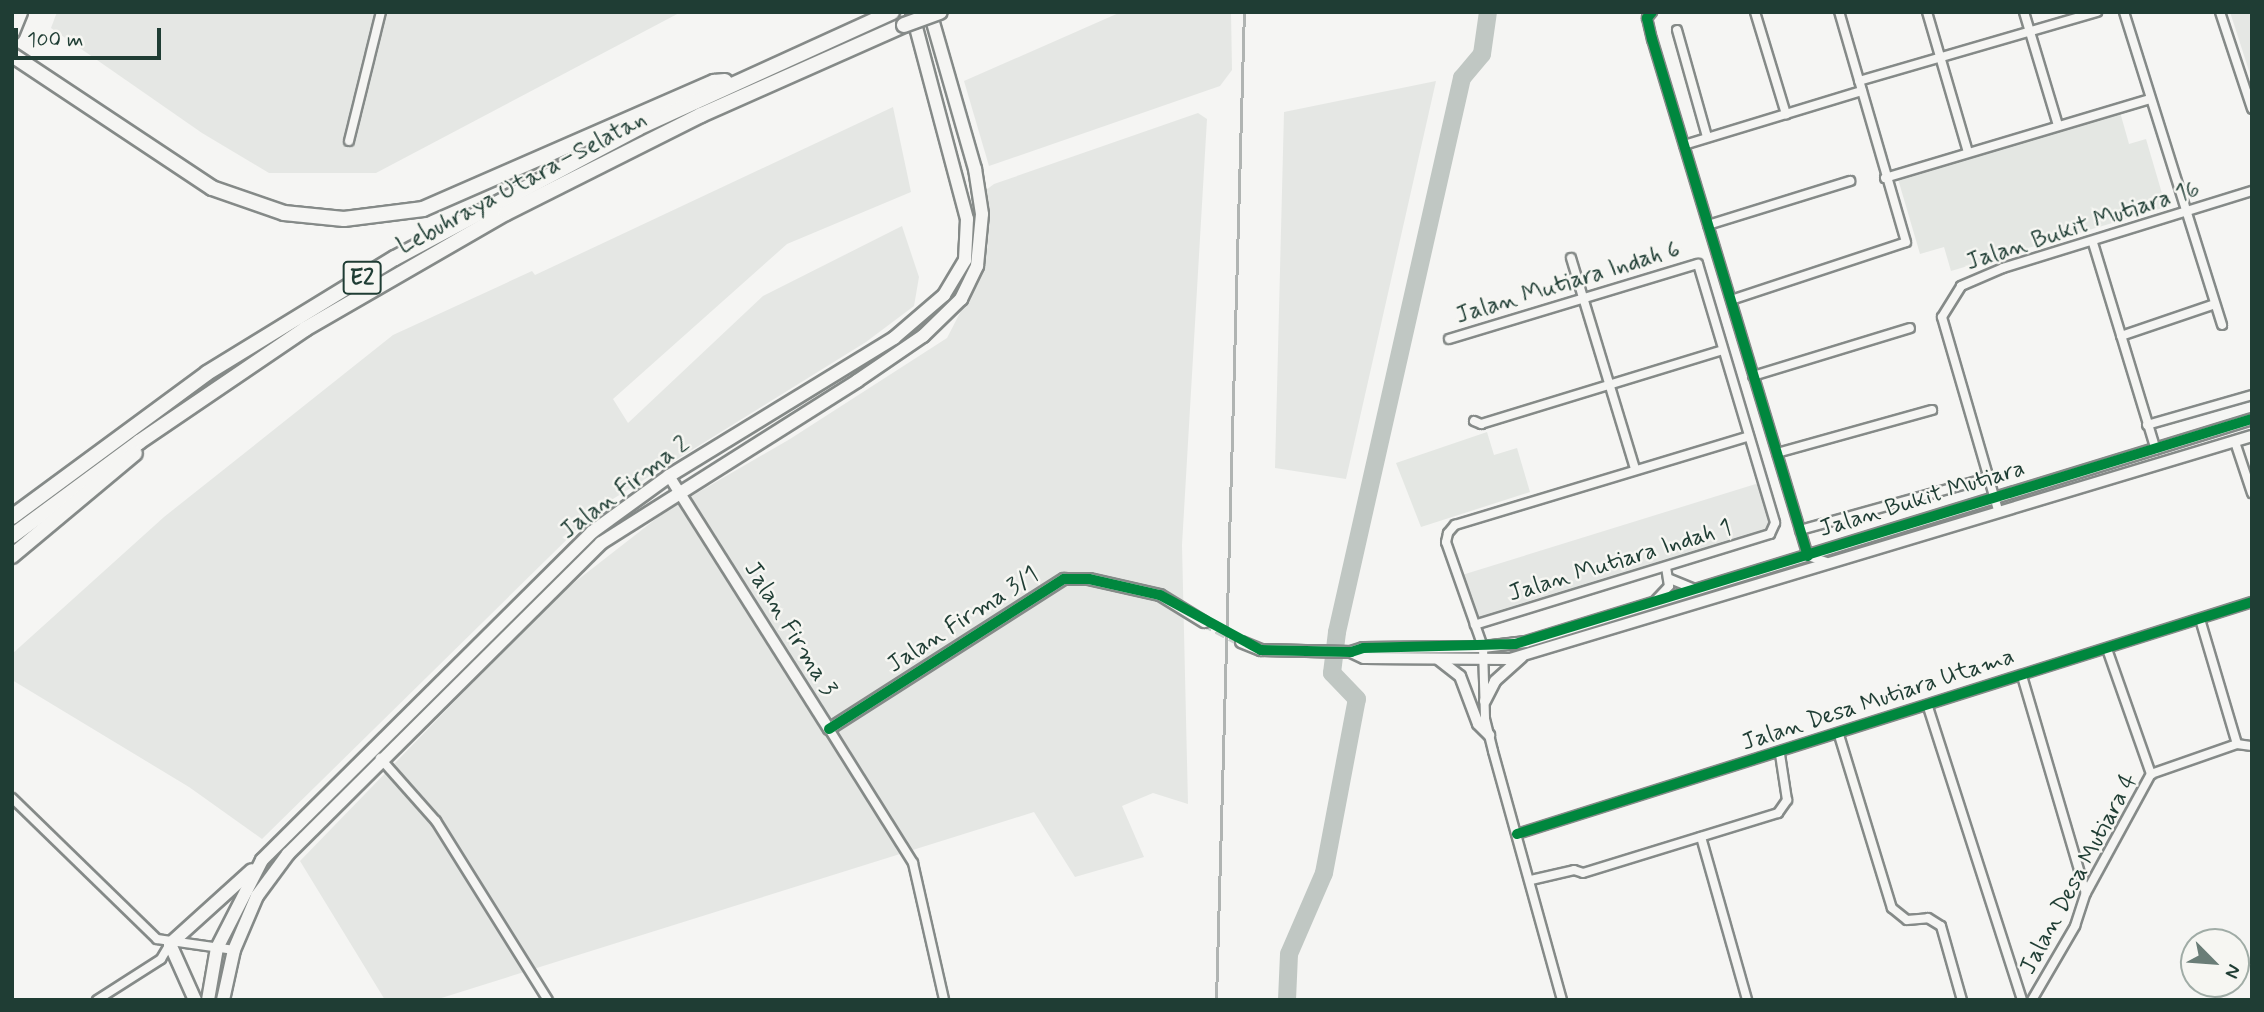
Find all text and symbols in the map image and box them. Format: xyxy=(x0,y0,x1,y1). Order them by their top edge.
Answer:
scale bar xyxy=(18,14,164,58)
text: 100 m xyxy=(27,26,83,54)
street label: Lebuhraya Utara–Selatan xyxy=(393,105,651,261)
street label: Jalan Bukit Mutiara 16 xyxy=(1962,175,2204,277)
street label: Jalan Mutiara Indah 6 xyxy=(1451,235,1685,331)
road number: E2 xyxy=(341,258,383,298)
street label: Jalan Firma 2 xyxy=(555,430,695,546)
street label: Jalan Bukit Mutiara xyxy=(1816,454,2028,544)
street label: Jalan Mutiara Indah 1 xyxy=(1504,513,1736,609)
street label: Jalan Firma 3 xyxy=(738,557,842,701)
street label: Jalan Firma 3/1 xyxy=(883,561,1043,679)
street label: Jalan Desa Mutiara Utama xyxy=(1735,641,2021,759)
street label: Jalan Desa Mutiara 4 xyxy=(2013,767,2145,981)
north arrow xyxy=(2180,928,2250,998)
text: N xyxy=(2219,960,2247,982)

